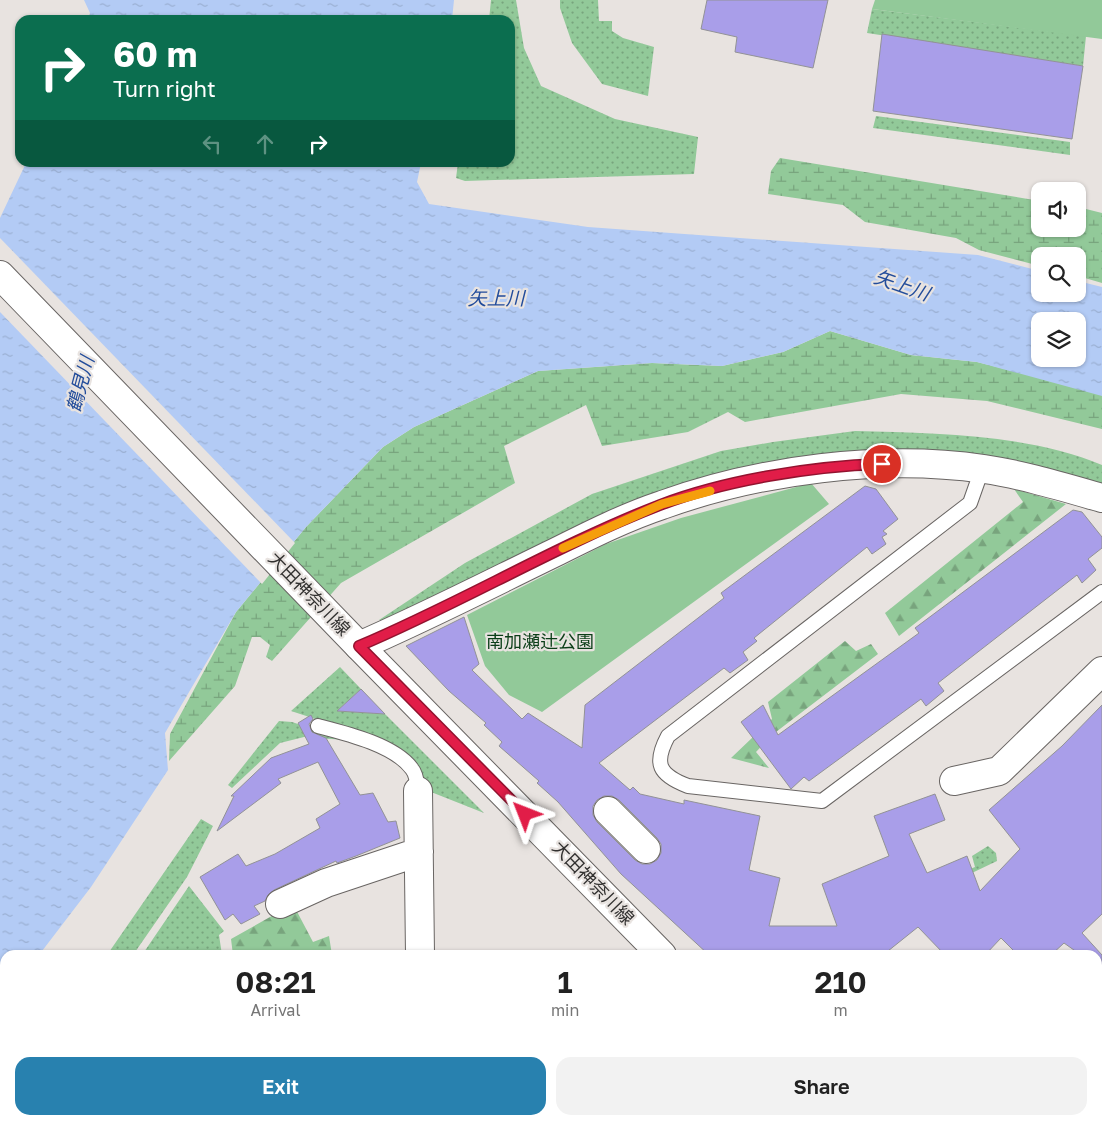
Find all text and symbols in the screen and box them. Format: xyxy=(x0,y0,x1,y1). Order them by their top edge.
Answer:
text: 60 m xyxy=(113,33,197,75)
icon: right xyxy=(30,35,95,100)
text: Turn right xyxy=(113,75,216,102)
icon: left xyxy=(198,130,226,158)
icon: ahead xyxy=(251,130,279,158)
icon: right xyxy=(304,130,332,158)
map controls xyxy=(1031,182,1086,367)
button: sound xyxy=(1031,182,1086,237)
button: search xyxy=(1031,247,1086,302)
water label: 矢上川 xyxy=(871,264,935,305)
water label: 矢上川 xyxy=(467,286,526,309)
button: layers xyxy=(1031,312,1086,367)
water label: 鶴見川 xyxy=(61,351,99,414)
pin xyxy=(861,443,903,485)
icon: arrive xyxy=(868,450,896,478)
street label: 大田神奈川線 xyxy=(264,547,355,640)
park label: 南加瀬辻公園 xyxy=(486,630,594,652)
position arrow xyxy=(498,787,550,839)
street label: 大田神奈川線 xyxy=(548,836,639,929)
text: 08:21 xyxy=(235,964,316,1000)
text: 1 xyxy=(558,964,573,1000)
text: 210 xyxy=(814,964,867,1000)
text: Arrival xyxy=(250,1000,301,1020)
text: min xyxy=(551,1000,579,1020)
text: m xyxy=(834,1000,848,1020)
button: Exit xyxy=(15,1057,546,1115)
button: Share xyxy=(556,1057,1087,1115)

